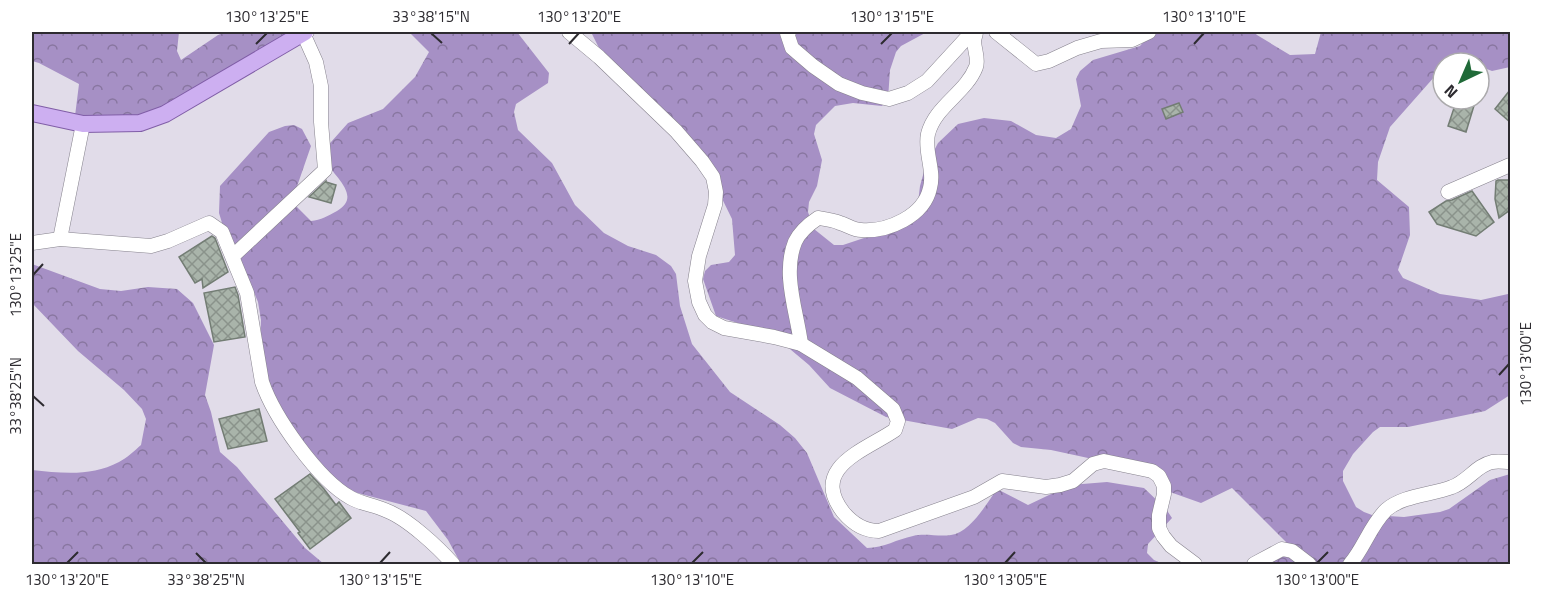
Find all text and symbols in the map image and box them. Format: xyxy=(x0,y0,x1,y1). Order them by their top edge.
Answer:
text: 130°13'25"E xyxy=(225,5,309,28)
text: 33°38'15"N xyxy=(392,5,470,28)
text: 130°13'20"E xyxy=(537,5,621,28)
text: 130°13'15"E xyxy=(850,5,934,28)
text: 130°13'10"E xyxy=(1162,5,1246,28)
north arrow xyxy=(1431,51,1491,111)
text: N xyxy=(1438,79,1463,104)
text: 130°13'25"E xyxy=(4,233,27,317)
text: 130°13'00"E xyxy=(1514,322,1537,406)
text: 33°38'25"N xyxy=(4,357,27,435)
text: 130°13'20"E xyxy=(25,568,109,591)
text: 33°38'25"N xyxy=(167,568,245,591)
text: 130°13'15"E xyxy=(338,568,422,591)
text: 130°13'10"E xyxy=(650,568,734,591)
text: 130°13'05"E xyxy=(963,568,1047,591)
text: 130°13'00"E xyxy=(1275,568,1359,591)

